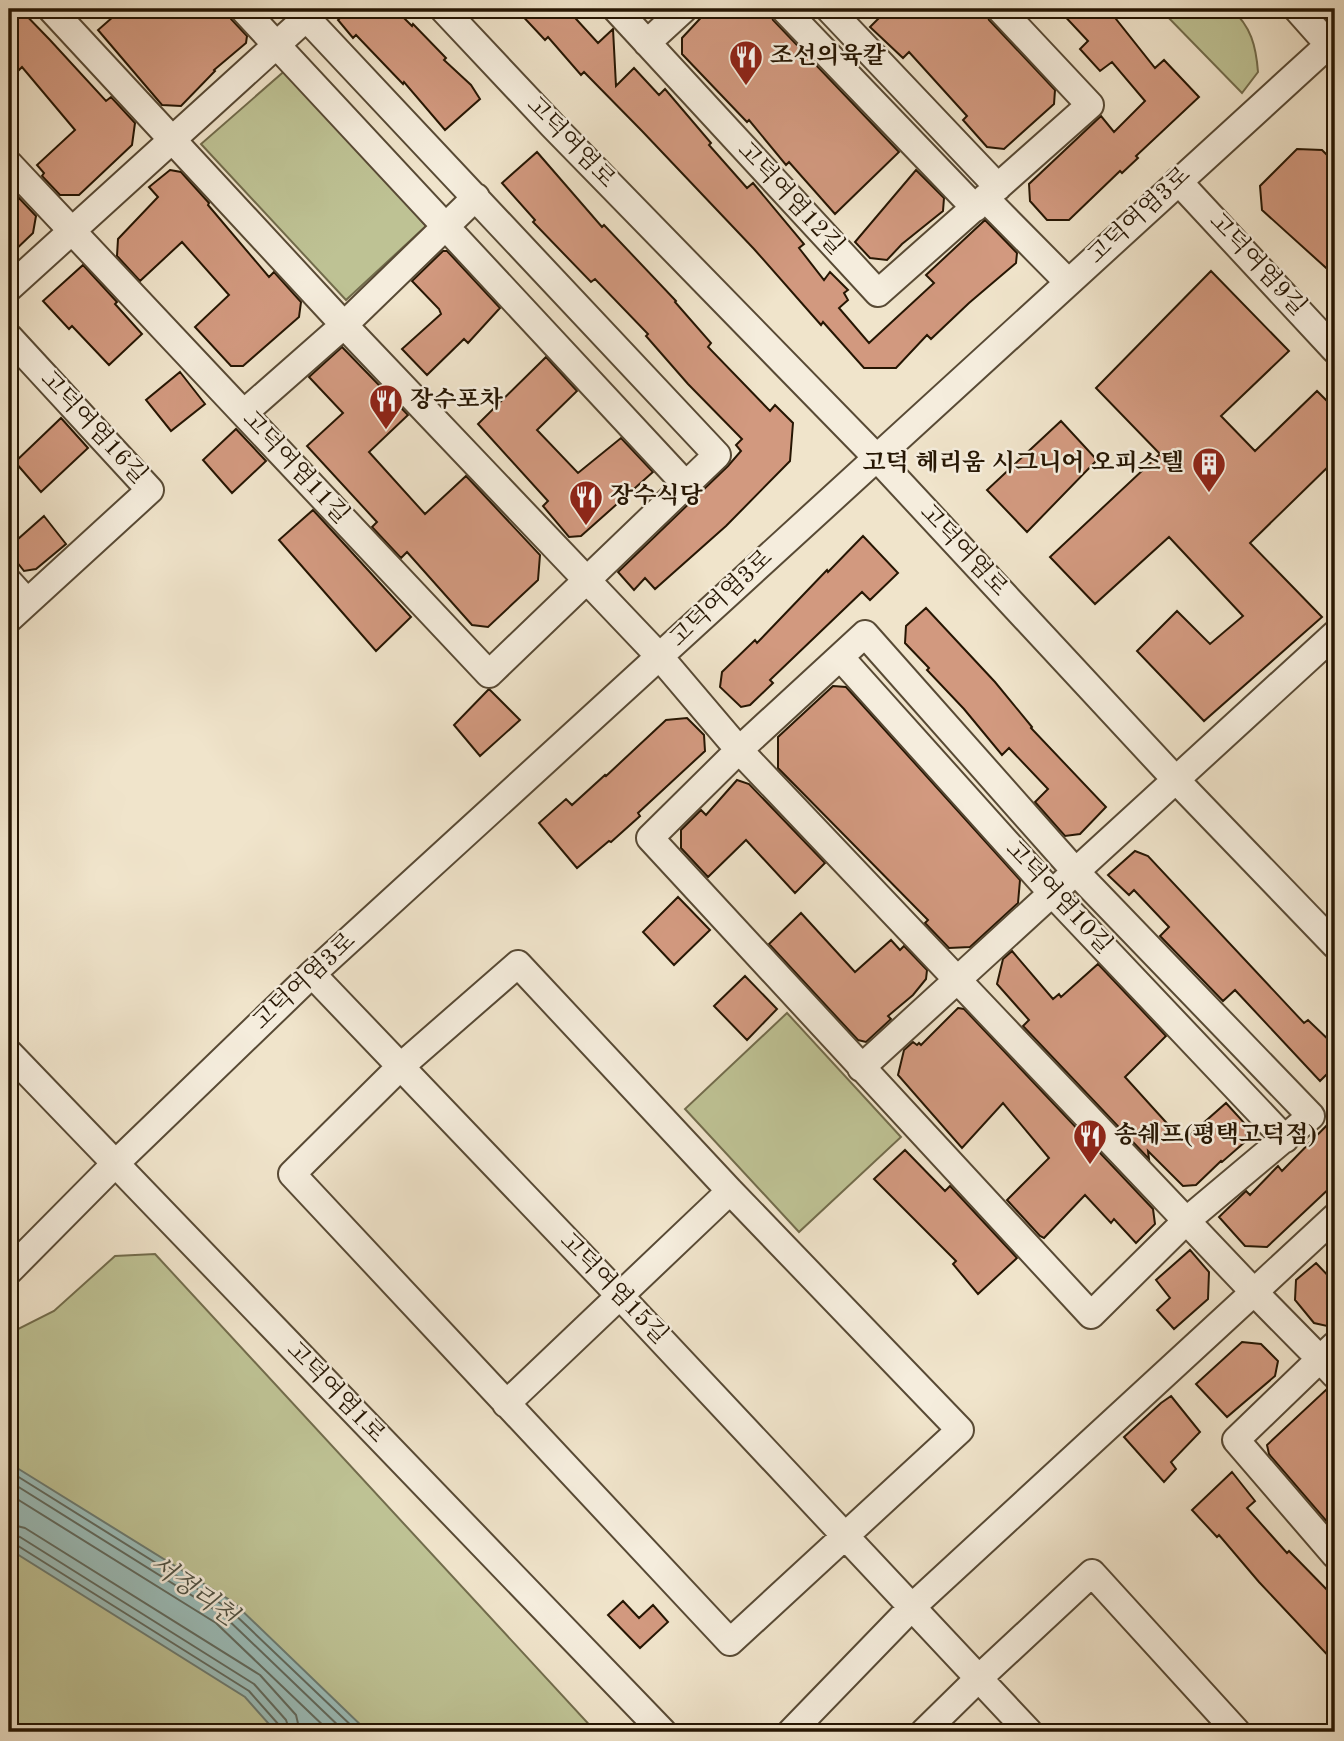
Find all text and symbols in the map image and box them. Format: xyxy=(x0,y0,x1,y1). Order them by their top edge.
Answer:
restaurant icon: 조선의육칼 xyxy=(727,38,765,87)
place label: 조선의육칼 xyxy=(770,42,887,69)
street label: 고덕여염로 xyxy=(521,92,620,193)
street label: 고덕여염12길 xyxy=(732,137,849,260)
street label: 고덕여염3로 xyxy=(1083,161,1196,269)
street label: 고덕여염9길 xyxy=(1204,208,1312,321)
street label: 고덕여염16길 xyxy=(35,366,152,489)
restaurant icon: 장수포차 xyxy=(367,382,405,431)
place label: 장수포차 xyxy=(410,386,504,413)
street label: 고덕여염11길 xyxy=(237,406,354,529)
building icon: 고덕 헤리움 시그니어 오피스텔 xyxy=(1190,445,1228,494)
place label: 고덕 헤리움 시그니어 오피스텔 xyxy=(862,449,1184,476)
restaurant icon: 장수식당 xyxy=(567,478,605,527)
place label: 장수식당 xyxy=(610,482,704,509)
street label: 고덕여염로 xyxy=(915,499,1013,602)
street label: 고덕여염3로 xyxy=(665,544,778,652)
street label: 고덕여염10길 xyxy=(1000,836,1117,959)
street label: 고덕여염3로 xyxy=(248,927,361,1035)
restaurant icon: 송쉐프(평택고덕점) xyxy=(1071,1117,1109,1166)
place label: 송쉐프(평택고덕점) xyxy=(1114,1121,1317,1148)
street label: 고덕여염15길 xyxy=(554,1228,673,1349)
street label: 고덕여염1로 xyxy=(281,1337,390,1448)
water label: 서정리천 xyxy=(145,1549,245,1632)

